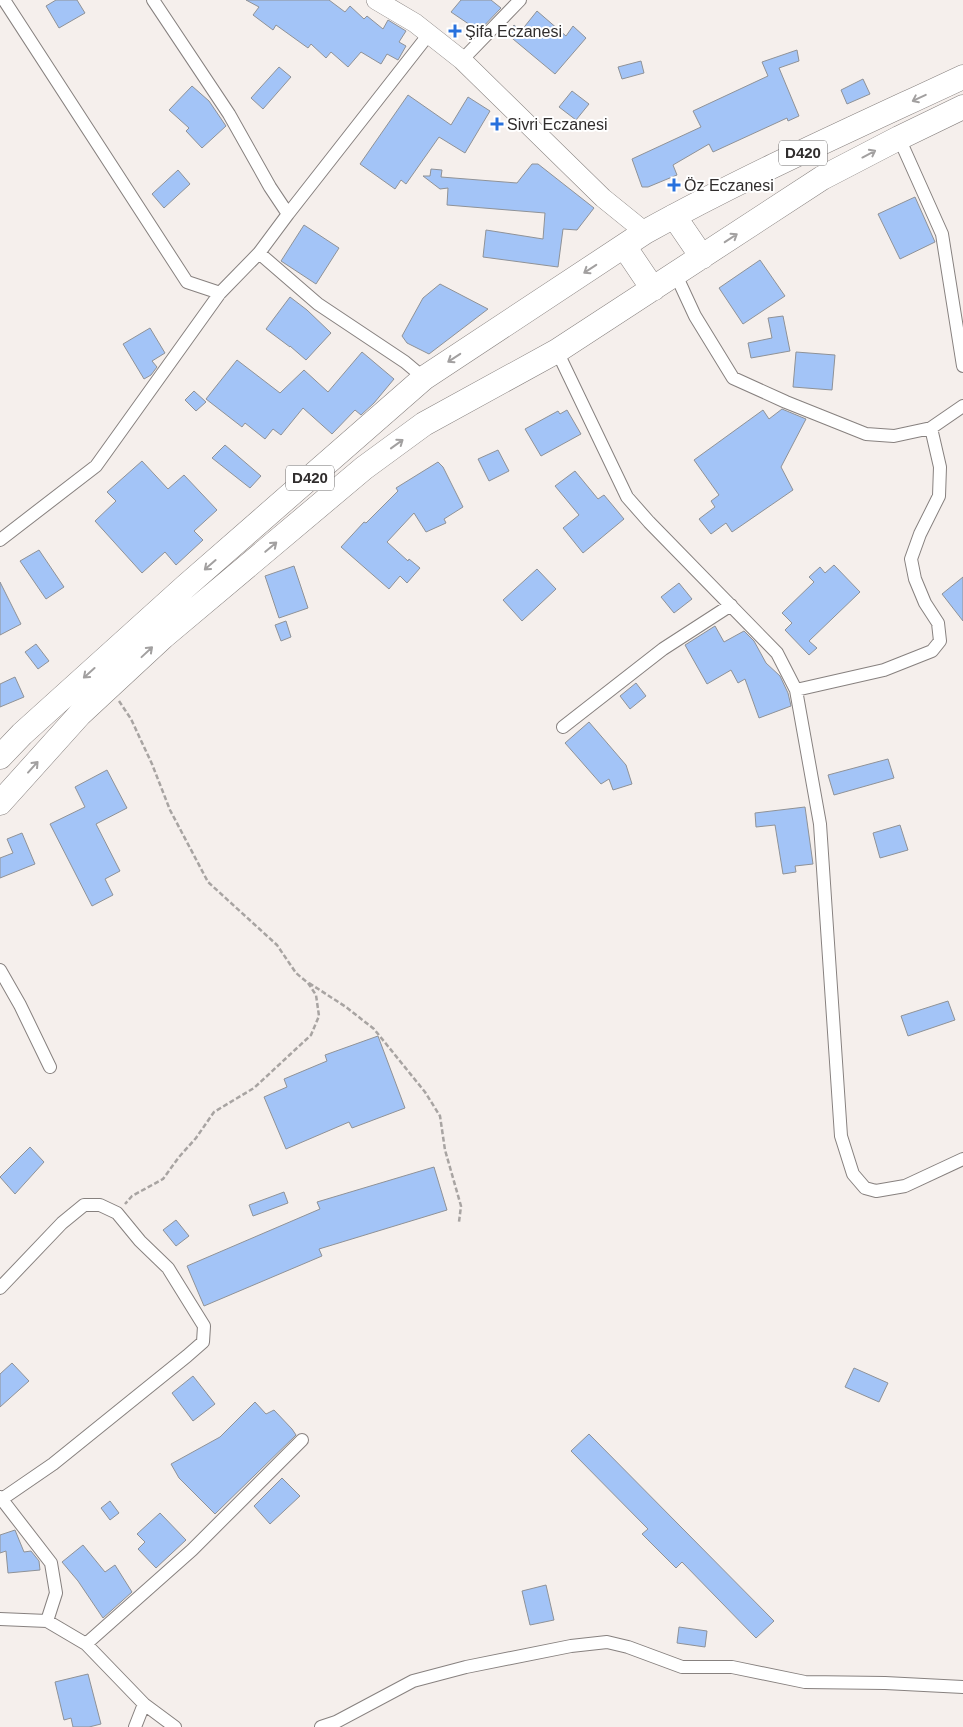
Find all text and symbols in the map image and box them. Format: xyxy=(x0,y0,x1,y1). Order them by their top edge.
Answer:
place label: Şifa Eczanesi xyxy=(465,23,562,40)
marker: Şifa Eczanesi xyxy=(449,25,461,37)
one-way arrow xyxy=(912,94,927,103)
place label: Sivri Eczanesi xyxy=(507,116,607,133)
marker: Sivri Eczanesi xyxy=(491,118,503,130)
road number: D420 xyxy=(779,140,827,166)
one-way arrow xyxy=(862,148,876,158)
place label: Öz Eczanesi xyxy=(684,177,774,194)
marker: Öz Eczanesi xyxy=(668,179,680,191)
one-way arrow xyxy=(723,233,737,243)
one-way arrow xyxy=(583,264,597,274)
one-way arrow xyxy=(448,354,462,364)
one-way arrow xyxy=(390,439,404,449)
road number: D420 xyxy=(286,466,334,490)
one-way arrow xyxy=(264,541,277,552)
one-way arrow xyxy=(204,559,217,570)
one-way arrow xyxy=(140,646,153,658)
one-way arrow xyxy=(83,667,96,679)
one-way arrow xyxy=(27,761,38,774)

